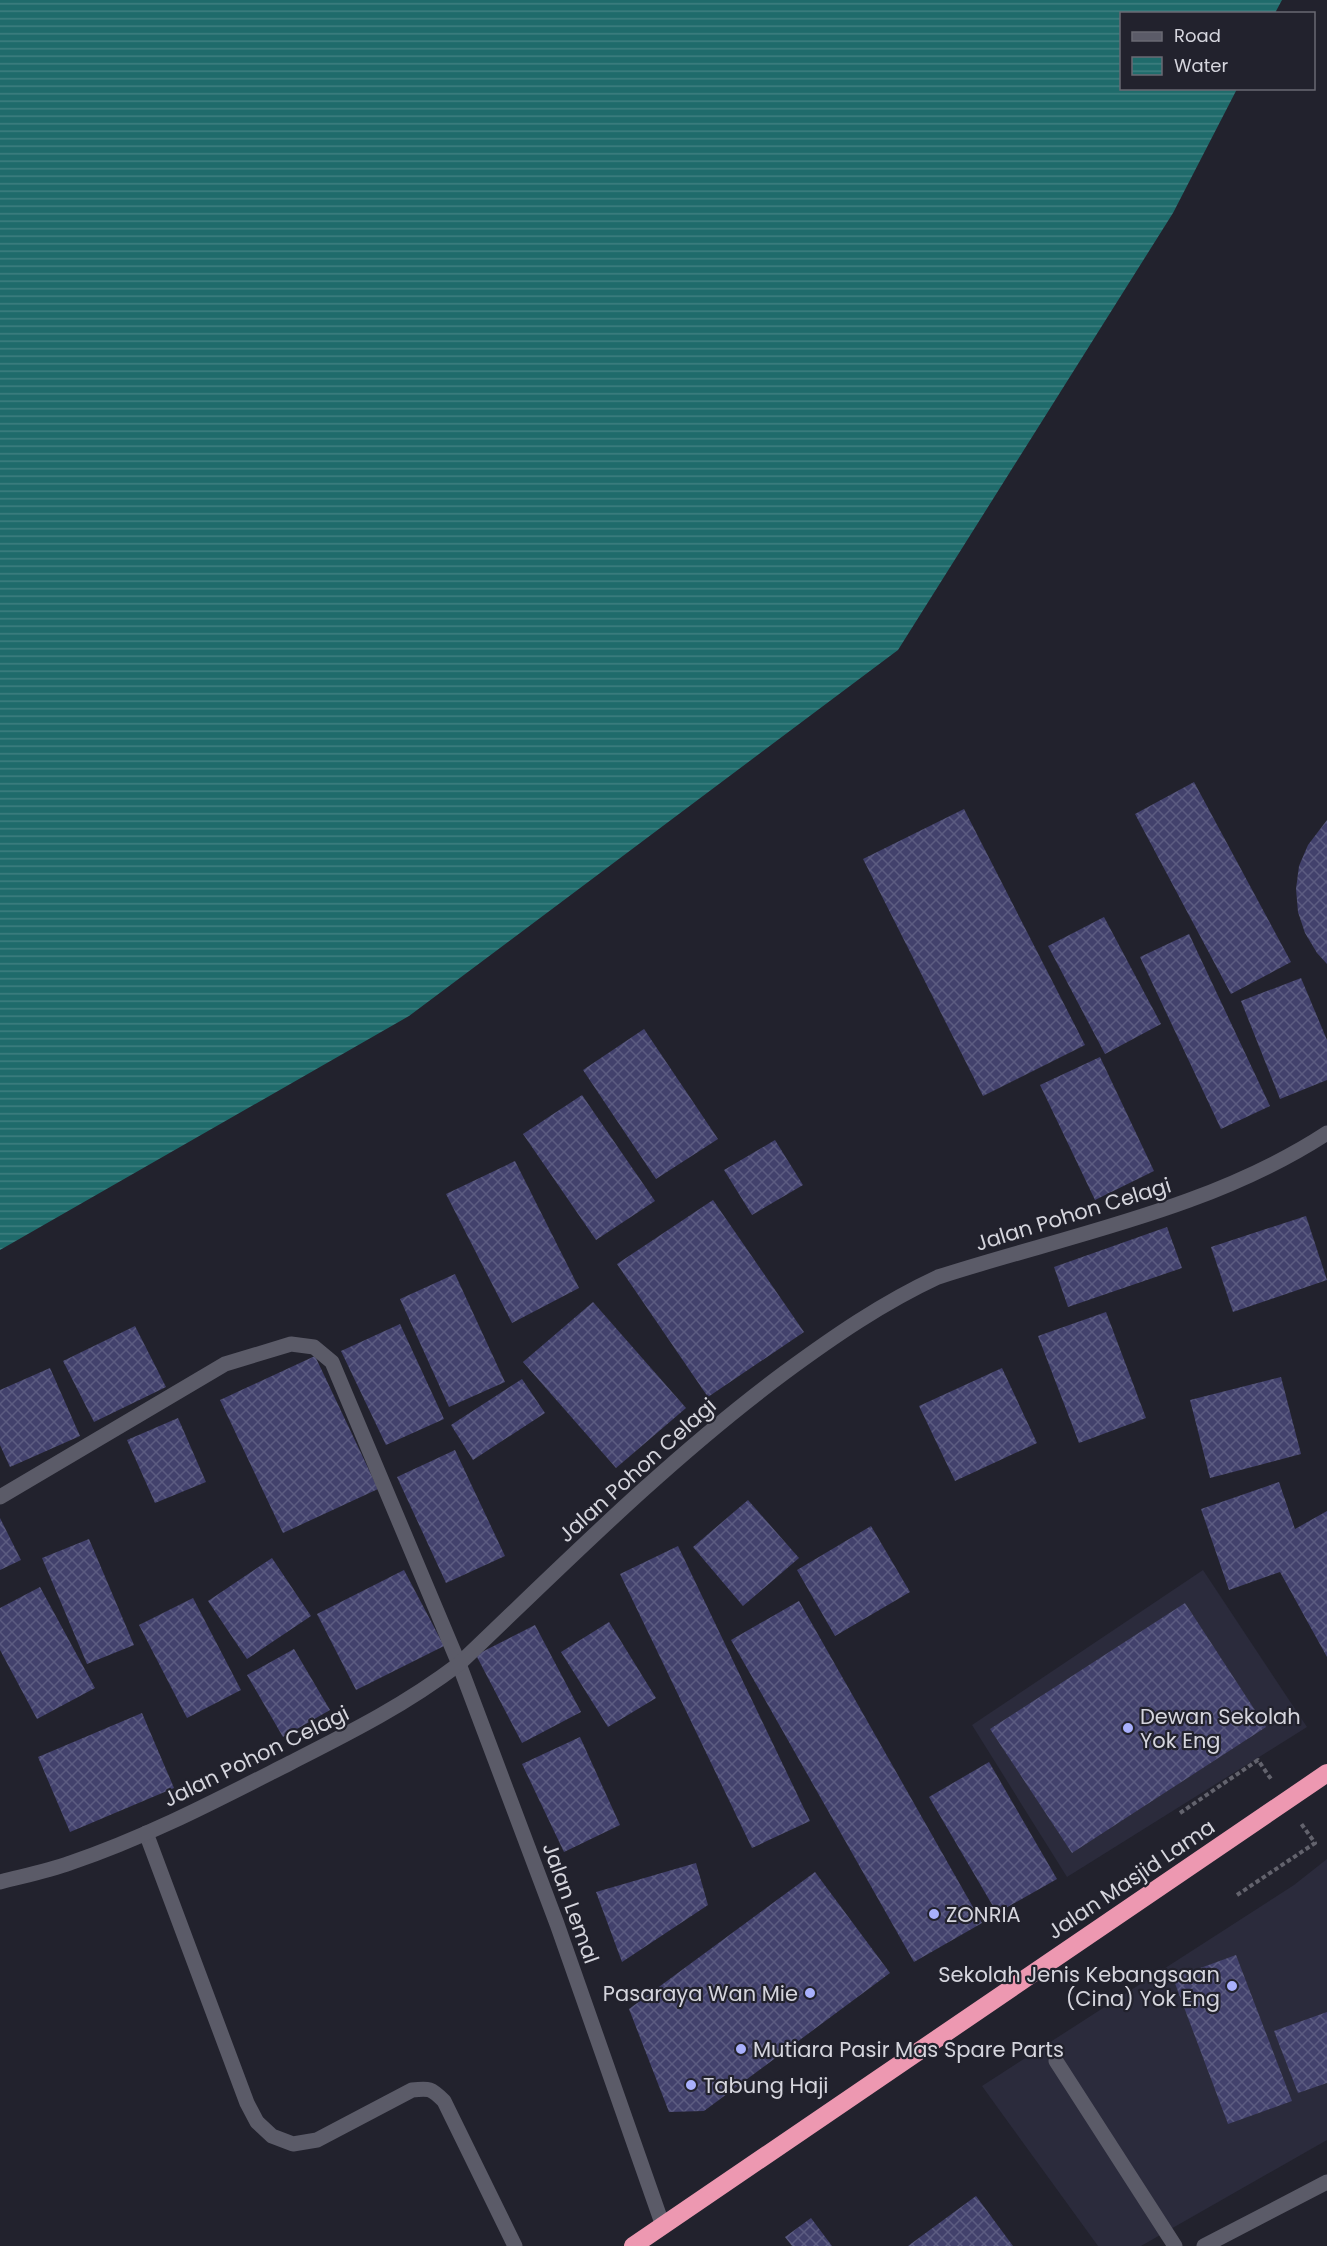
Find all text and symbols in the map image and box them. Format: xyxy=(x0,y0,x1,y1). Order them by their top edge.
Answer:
legend xyxy=(1120,12,1315,90)
text: Road xyxy=(1174,23,1221,48)
text: Water xyxy=(1174,53,1228,78)
street label: Jalan Pohon Celagi xyxy=(972,1170,1174,1258)
street label: Jalan Pohon Celagi xyxy=(552,1391,722,1549)
street label: Jalan Pohon Celagi xyxy=(158,1698,354,1814)
place label: Dewan Sekolah Yok Eng xyxy=(1140,1702,1301,1755)
marker: Dewan Sekolah Yok Eng xyxy=(1121,1721,1135,1735)
street label: Jalan Masjid Lama xyxy=(1042,1812,1220,1946)
street label: Jalan Lemal xyxy=(536,1838,606,1968)
place label: ZONRIA xyxy=(946,1900,1021,1929)
marker: ZONRIA xyxy=(927,1907,941,1921)
place label: Sekolah Jenis Kebangsaan (Cina) Yok Eng xyxy=(938,1960,1220,2013)
place label: Pasaraya Wan Mie xyxy=(603,1979,798,2008)
marker: Sekolah Jenis Kebangsaan (Cina) Yok Eng xyxy=(1225,1979,1239,1993)
marker: Pasaraya Wan Mie xyxy=(803,1986,817,2000)
place label: Mutiara Pasir Mas Spare Parts xyxy=(753,2035,1064,2064)
marker: Mutiara Pasir Mas Spare Parts xyxy=(734,2042,748,2056)
place label: Tabung Haji xyxy=(703,2071,829,2100)
marker: Tabung Haji xyxy=(684,2078,698,2092)

